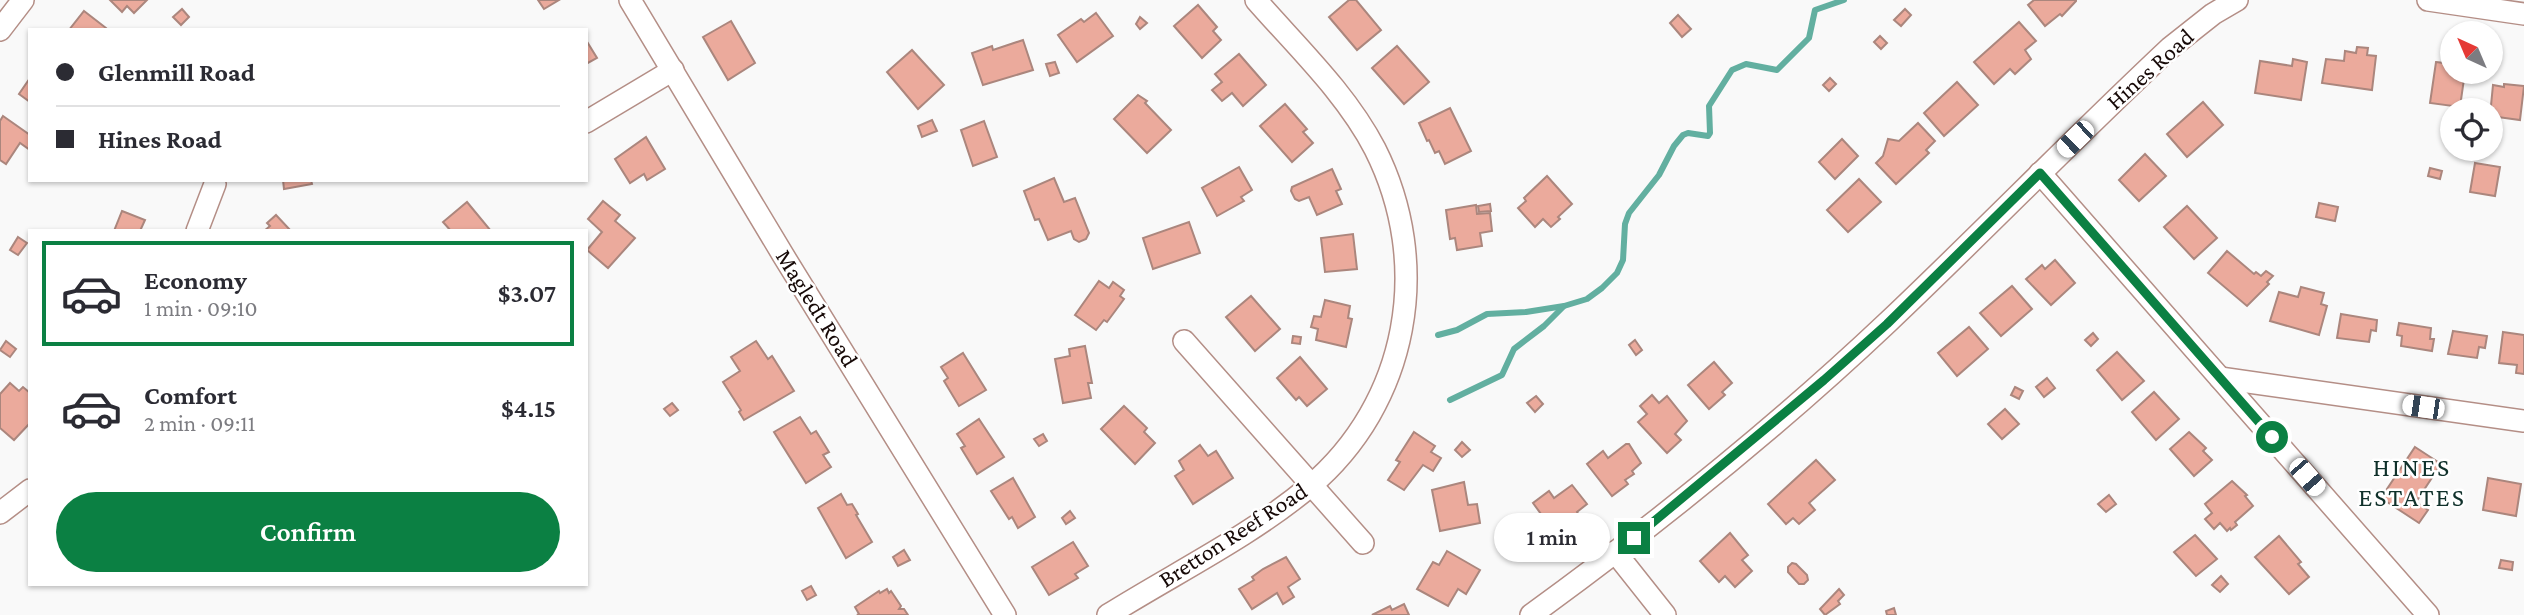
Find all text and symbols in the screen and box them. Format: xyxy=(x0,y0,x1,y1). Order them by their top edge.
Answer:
north arrow xyxy=(2440,21,2502,84)
map controls xyxy=(2440,21,2503,161)
street label: Hines Road xyxy=(2100,22,2199,115)
text: Glenmill Road xyxy=(98,58,255,87)
button: locate xyxy=(2440,98,2503,161)
car xyxy=(2053,117,2098,161)
text: Hines Road xyxy=(98,125,222,154)
street label: Magledt Road xyxy=(771,244,864,372)
icon: car xyxy=(60,262,123,325)
text: Economy xyxy=(144,266,247,295)
text: $3.07 xyxy=(498,279,556,308)
text: 1 min · 09:10 xyxy=(144,295,258,321)
icon: car xyxy=(60,377,123,440)
text: Comfort xyxy=(144,381,237,410)
text: $4.15 xyxy=(501,394,556,423)
car xyxy=(2401,394,2446,420)
text: 2 min · 09:11 xyxy=(144,410,256,436)
route start xyxy=(2256,421,2288,453)
district label: HINES ESTATES xyxy=(2358,453,2466,512)
car xyxy=(2286,454,2329,500)
street label: Bretton Reef Road xyxy=(1154,476,1312,592)
button: Confirm xyxy=(56,492,560,572)
callout: 1 min xyxy=(1494,514,1610,562)
route end xyxy=(1618,522,1650,554)
text: 1 min xyxy=(1526,524,1578,550)

